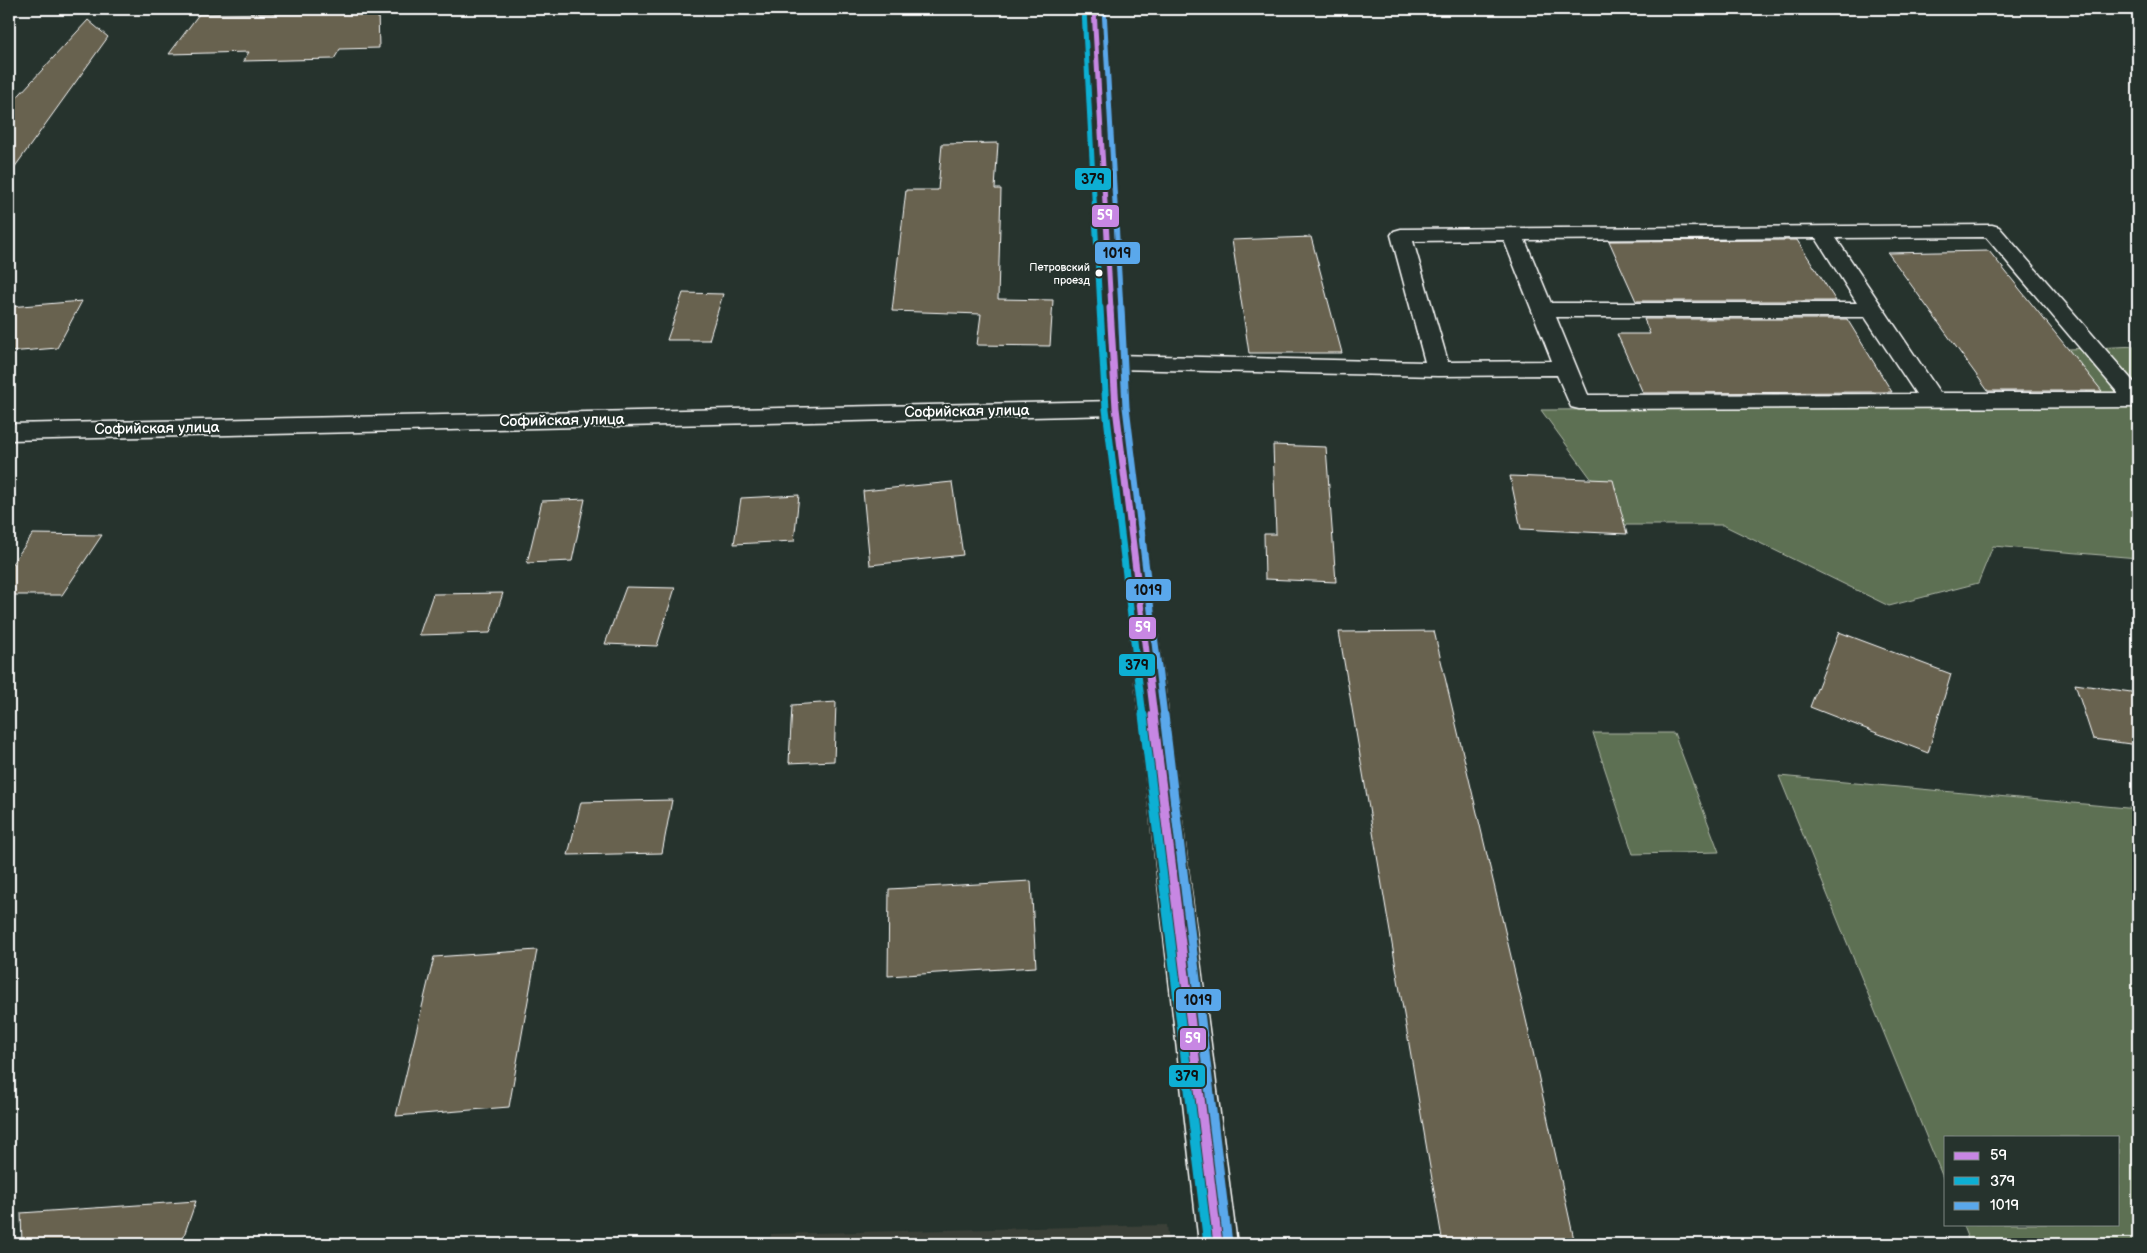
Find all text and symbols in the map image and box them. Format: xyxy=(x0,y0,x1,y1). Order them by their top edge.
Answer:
line badge: 379 xyxy=(1074,167,1112,191)
text: 379 xyxy=(1081,171,1105,188)
line badge: 59 xyxy=(1091,204,1120,228)
text: 59 xyxy=(1097,207,1113,224)
line badge: 1019 xyxy=(1094,241,1141,265)
text: 1019 xyxy=(1103,245,1131,262)
place label: Петровский проезд xyxy=(1029,261,1090,287)
marker: Петровский проезд xyxy=(1094,268,1104,278)
street label: Софийская улица xyxy=(904,401,1030,422)
street label: Софийская улица xyxy=(499,410,625,431)
street label: Софийская улица xyxy=(94,418,220,439)
line badge: 1019 xyxy=(1125,578,1172,602)
text: 1019 xyxy=(1134,582,1162,599)
line badge: 59 xyxy=(1128,616,1157,640)
text: 59 xyxy=(1135,619,1151,636)
line badge: 379 xyxy=(1118,653,1156,677)
text: 379 xyxy=(1125,657,1149,674)
line badge: 1019 xyxy=(1175,988,1222,1012)
text: 1019 xyxy=(1184,992,1212,1009)
line badge: 59 xyxy=(1179,1027,1207,1051)
text: 59 xyxy=(1185,1030,1201,1047)
line badge: 379 xyxy=(1168,1064,1206,1088)
text: 379 xyxy=(1175,1068,1199,1085)
legend xyxy=(1944,1136,2120,1226)
text: 59 xyxy=(1990,1146,2007,1165)
text: 379 xyxy=(1990,1172,2015,1191)
text: 1019 xyxy=(1990,1196,2019,1215)

